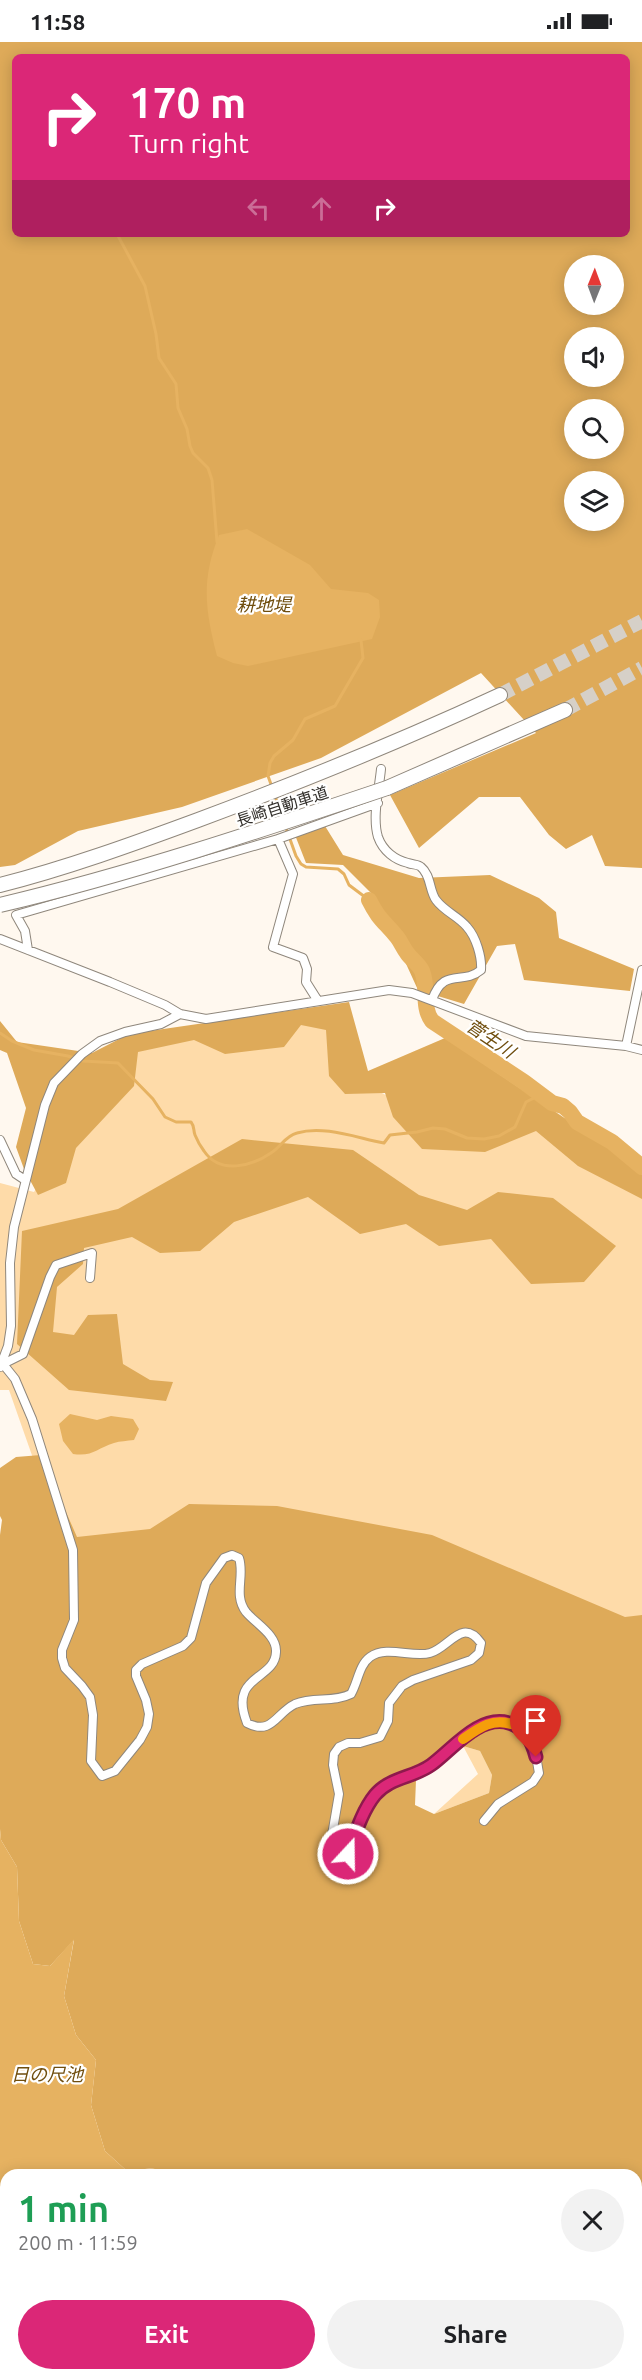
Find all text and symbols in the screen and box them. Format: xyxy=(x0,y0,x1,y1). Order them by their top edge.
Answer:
text: 11:58 xyxy=(30,9,85,34)
icon: right xyxy=(30,78,108,156)
text: 170 m xyxy=(129,79,246,126)
text: Turn right xyxy=(129,128,249,158)
icon: left xyxy=(242,192,275,225)
icon: ahead xyxy=(305,192,338,225)
icon: right xyxy=(368,192,401,225)
north arrow xyxy=(564,255,624,315)
map controls xyxy=(564,255,624,531)
button: sound xyxy=(564,327,624,387)
button: search xyxy=(564,399,624,459)
button: layers xyxy=(564,471,624,531)
water label: 耕地堤 xyxy=(237,594,293,614)
street label: 長崎自動車道 xyxy=(234,783,330,829)
water label: 菅生川 xyxy=(463,1015,521,1063)
pin xyxy=(510,1695,561,1757)
icon: arrive xyxy=(519,1704,552,1737)
position arrow xyxy=(316,1822,380,1886)
water label: 日の尺池 xyxy=(11,2064,85,2084)
text: 1 min xyxy=(18,2188,109,2229)
button: close xyxy=(561,2189,624,2252)
text: 200 m · 11:59 xyxy=(18,2231,138,2254)
button: Exit xyxy=(18,2300,315,2369)
button: Share xyxy=(327,2300,624,2369)

